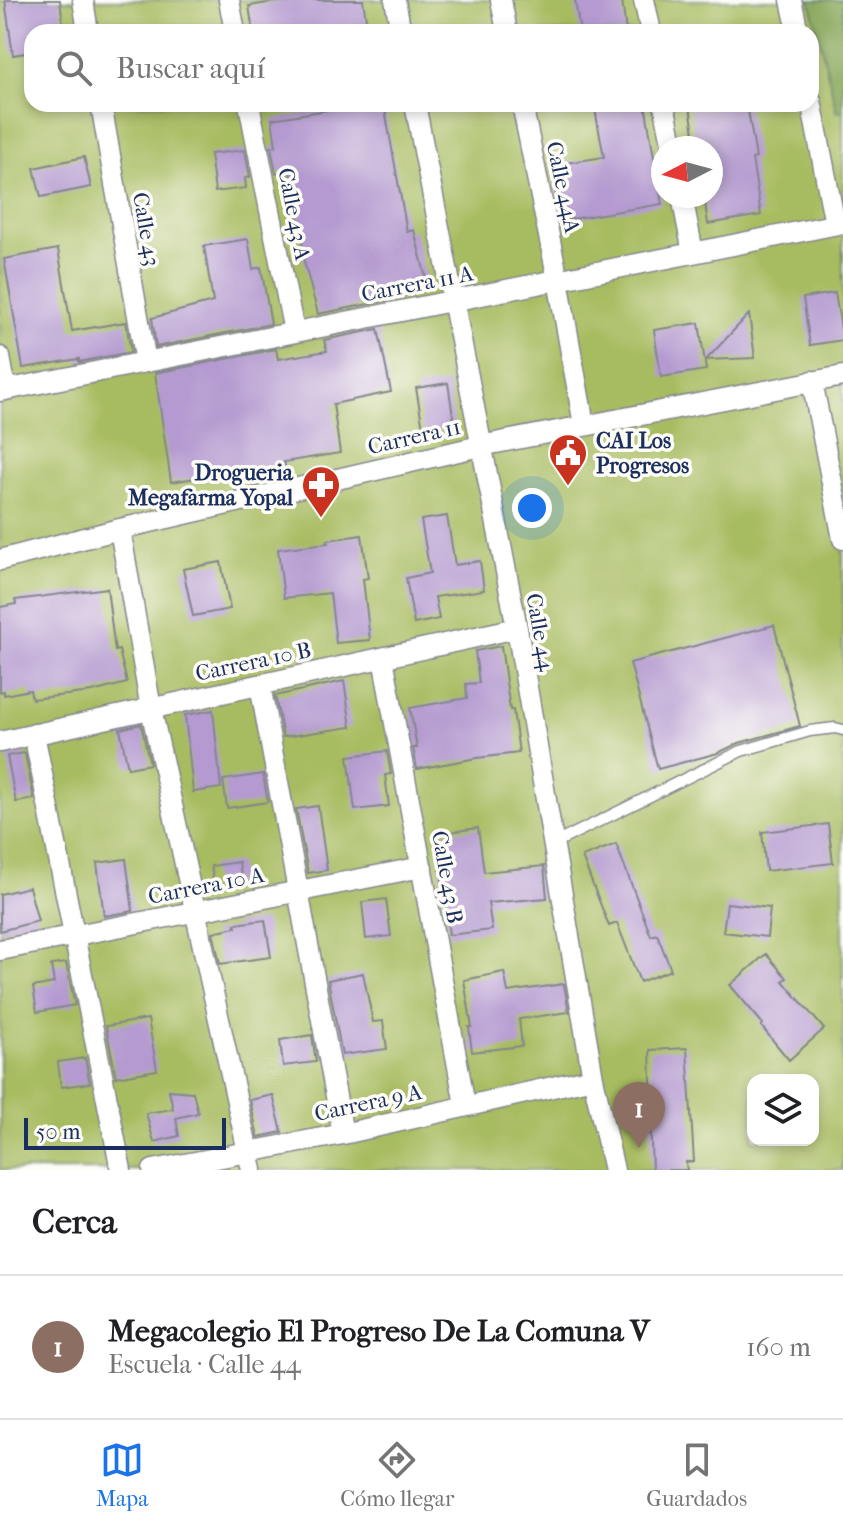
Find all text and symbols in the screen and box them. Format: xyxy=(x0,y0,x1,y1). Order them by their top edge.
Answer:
search box xyxy=(24,24,819,112)
icon: search xyxy=(52,46,96,90)
text: Buscar aquí xyxy=(116,51,265,86)
north arrow xyxy=(651,136,723,208)
street label: Calle 44A xyxy=(541,139,586,236)
street label: Calle 43 A xyxy=(272,166,316,263)
street label: Calle 43 xyxy=(127,190,165,268)
street label: Carrera 11 A xyxy=(359,260,476,308)
street label: Carrera 11 xyxy=(365,414,463,460)
place label: CAI Los Progresos xyxy=(596,428,689,479)
public building icon: CAI Los Progresos xyxy=(547,432,589,487)
place label: Drogueria Megafarma Yopal xyxy=(127,460,294,511)
pharmacy icon: Drogueria Megafarma Yopal xyxy=(300,464,342,519)
your location xyxy=(512,488,552,528)
street label: Calle 44 xyxy=(520,591,560,674)
street label: Carrera 10 B xyxy=(193,637,313,687)
street label: Calle 43 B xyxy=(426,829,468,926)
street label: Carrera 10 A xyxy=(146,862,267,910)
map controls xyxy=(747,1074,819,1146)
button: layers xyxy=(747,1074,819,1146)
street label: Carrera 9 A xyxy=(312,1079,425,1127)
pin: 1 xyxy=(613,1082,665,1148)
scale bar xyxy=(24,1114,226,1150)
text: 50 m xyxy=(36,1119,81,1145)
text: Cerca xyxy=(32,1202,117,1242)
text: Megacolegio El Progreso De La Comuna V xyxy=(108,1314,650,1349)
text: 1 xyxy=(53,1332,63,1363)
text: 160 m xyxy=(746,1332,811,1363)
text: Escuela · Calle 44 xyxy=(108,1349,301,1380)
tab: Mapa xyxy=(96,1438,148,1512)
tab: Cómo llegar xyxy=(340,1438,454,1512)
tab: Guardados xyxy=(646,1438,747,1512)

